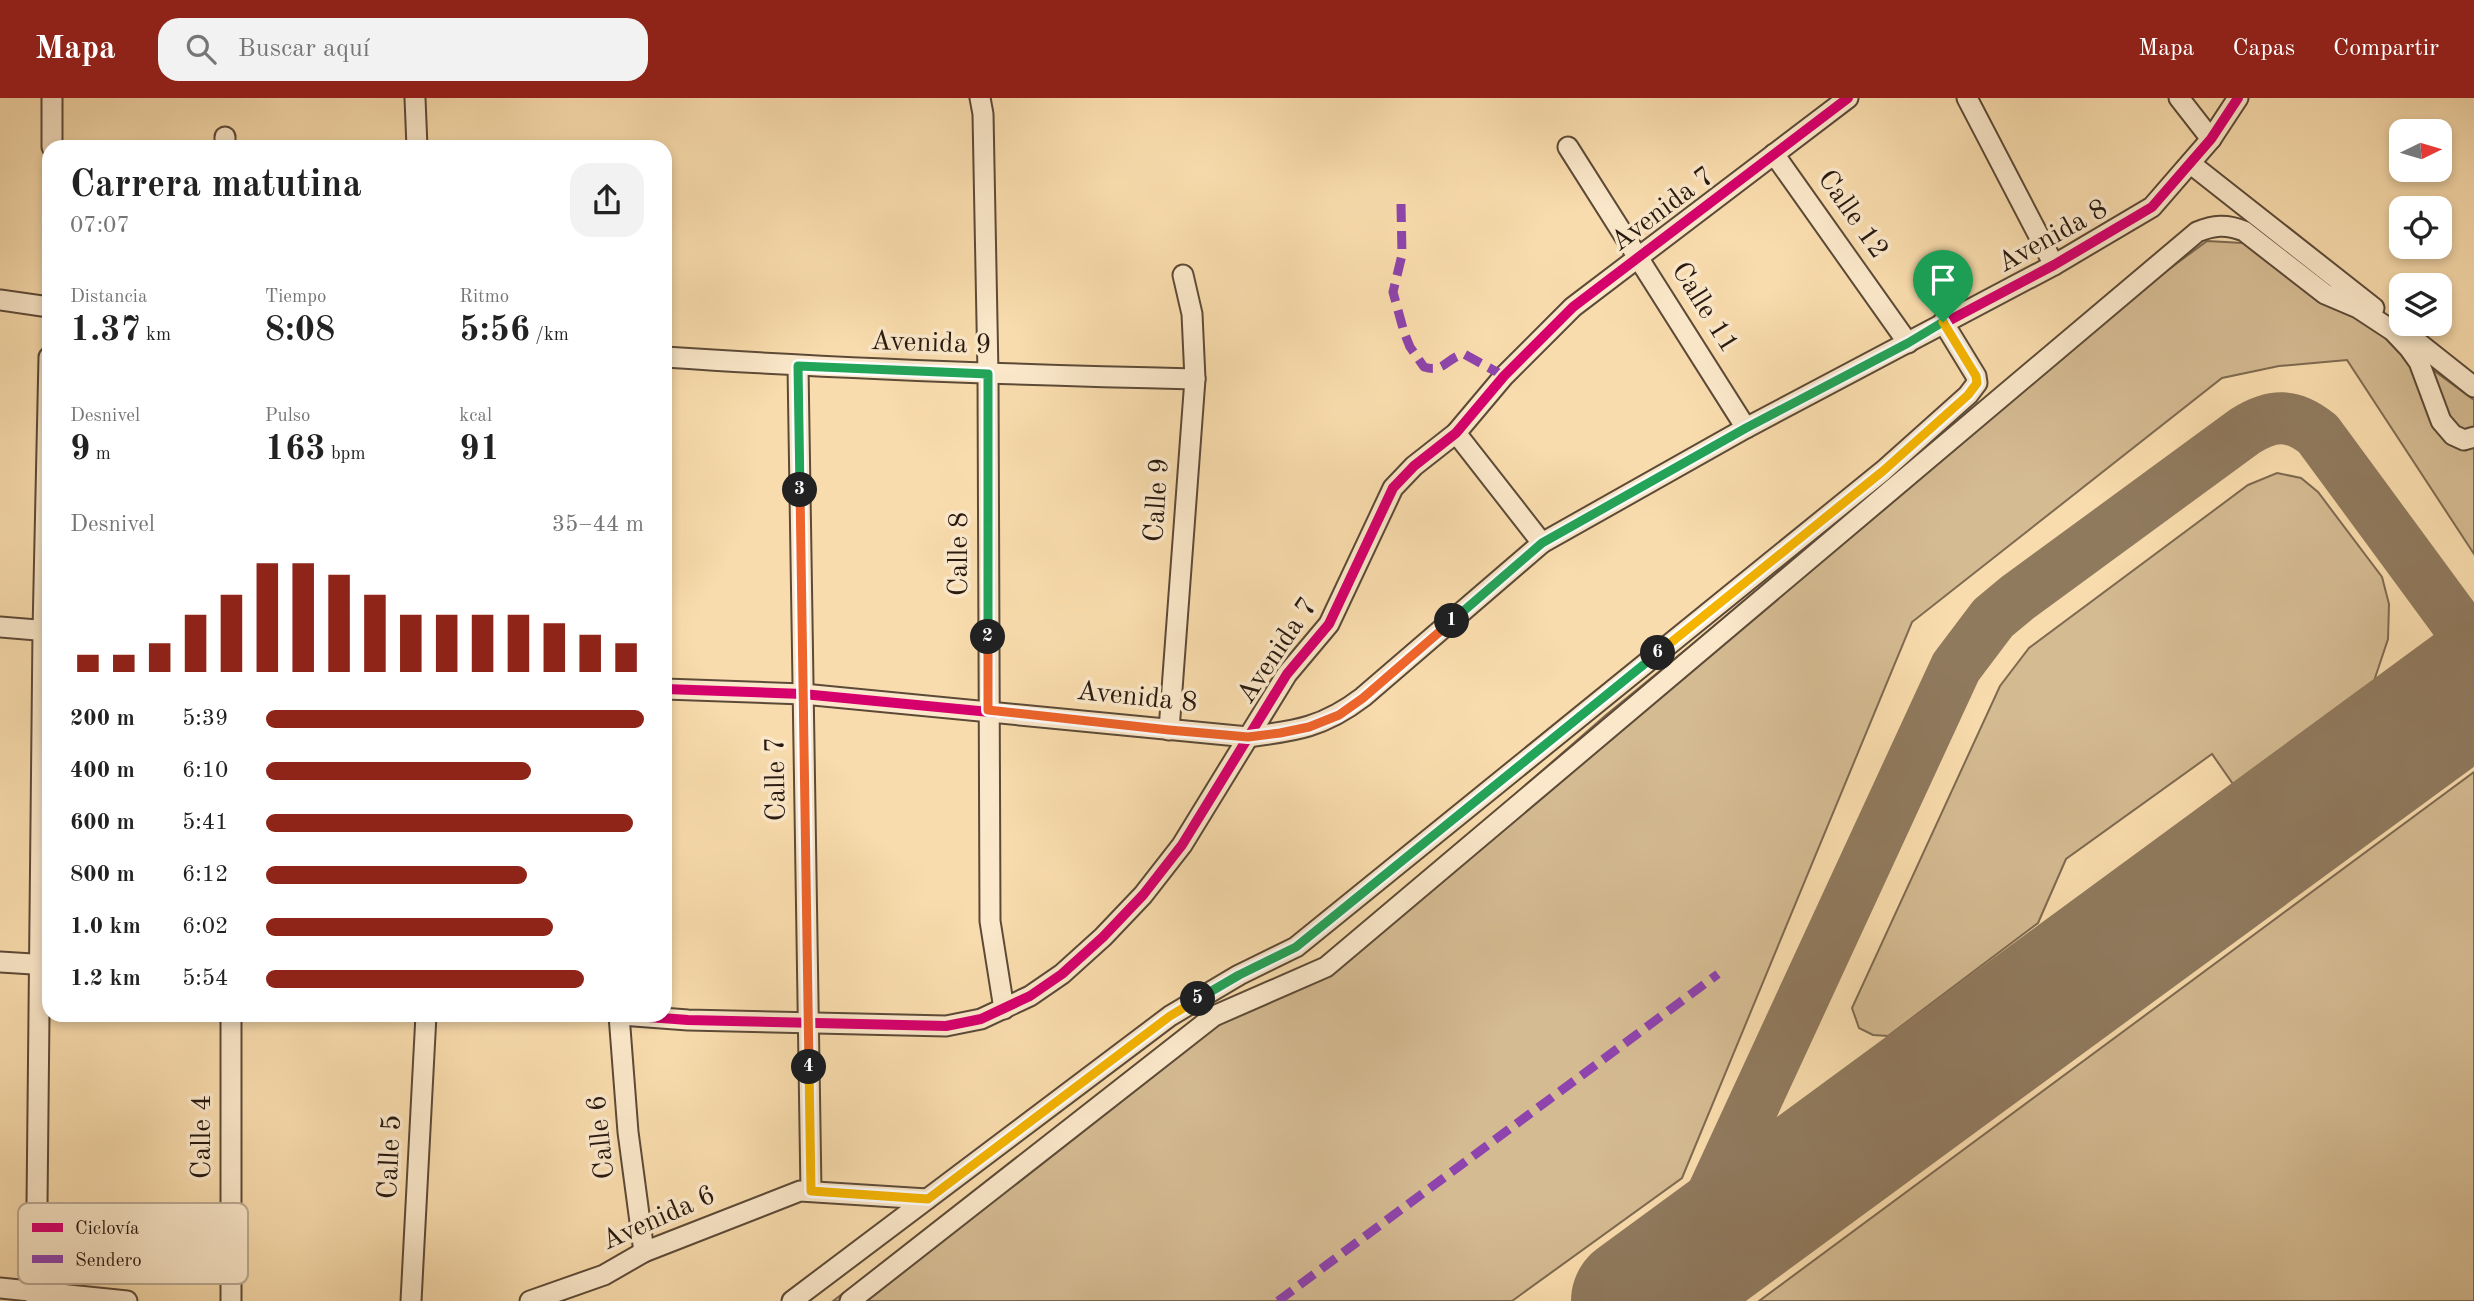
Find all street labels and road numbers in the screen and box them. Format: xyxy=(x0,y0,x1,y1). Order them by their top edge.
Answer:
street label: Avenida 7 xyxy=(1606,162,1720,258)
street label: Calle 12 xyxy=(1812,166,1892,264)
street label: Avenida 8 xyxy=(1993,195,2113,279)
street label: Calle 11 xyxy=(1665,258,1743,358)
street label: Avenida 9 xyxy=(870,328,992,360)
street label: Calle 9 xyxy=(1141,457,1175,543)
street label: Calle 8 xyxy=(946,512,974,596)
street label: Avenida 7 xyxy=(1233,593,1323,709)
street label: Avenida 8 xyxy=(1075,678,1199,718)
street label: Calle 7 xyxy=(762,736,792,822)
street label: Calle 6 xyxy=(584,1093,620,1181)
street label: Calle 4 xyxy=(189,1095,217,1179)
street label: Calle 5 xyxy=(375,1114,407,1200)
street label: Avenida 6 xyxy=(598,1182,720,1256)

